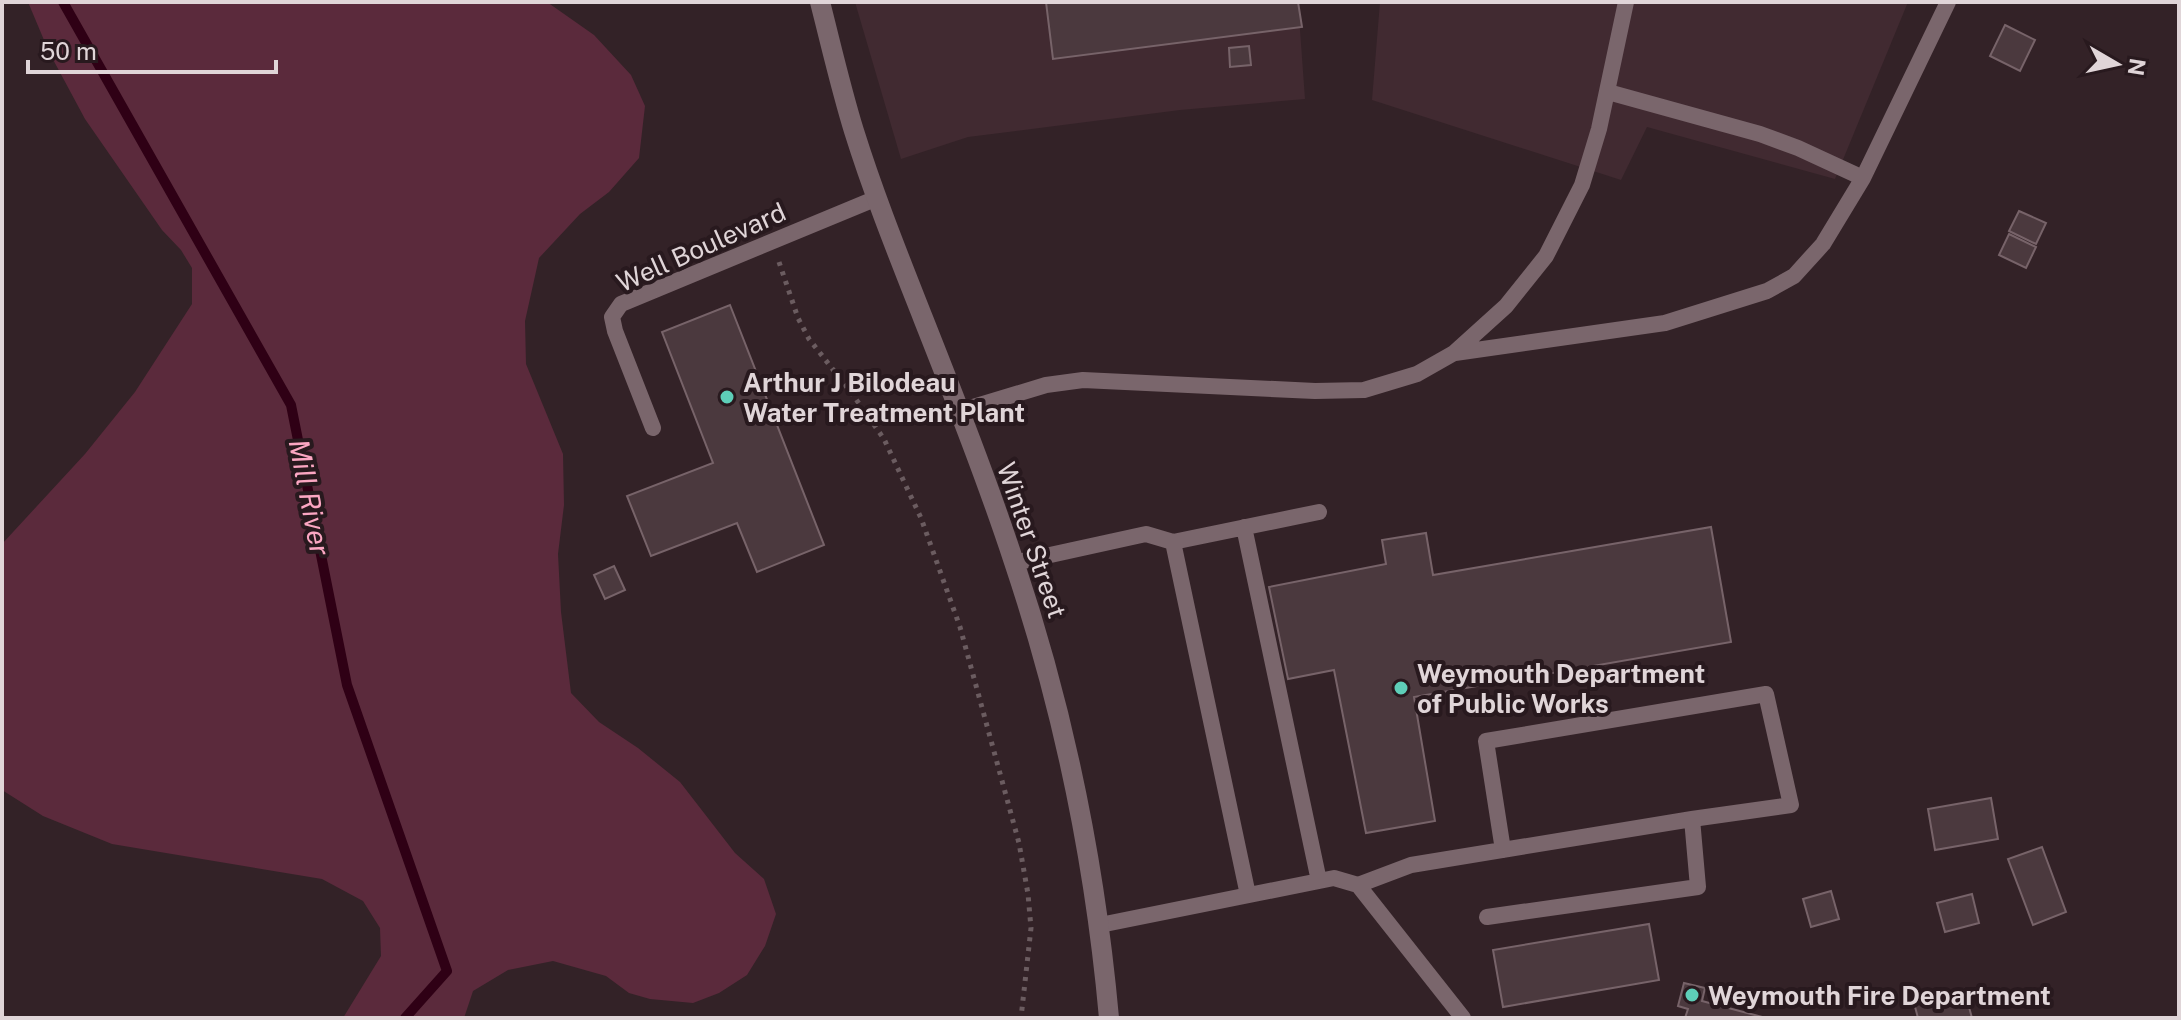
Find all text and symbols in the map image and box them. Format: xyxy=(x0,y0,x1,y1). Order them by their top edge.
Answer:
scale bar xyxy=(28,24,276,74)
north arrow xyxy=(2077,24,2157,104)
text: 50 m xyxy=(40,37,97,65)
text: N xyxy=(2123,57,2151,78)
street label: Well Boulevard xyxy=(612,196,790,298)
place label: Arthur J Bilodeau Water Treatment Plant xyxy=(743,367,1025,428)
marker: Arthur J Bilodeau Water Treatment Plant xyxy=(718,388,736,406)
water label: Mill River xyxy=(283,436,338,558)
street label: Winter Street xyxy=(991,458,1073,622)
place label: Weymouth Department of Public Works xyxy=(1417,658,1705,719)
marker: Weymouth Department of Public Works xyxy=(1392,679,1410,697)
place label: Weymouth Fire Department xyxy=(1708,980,2051,1011)
marker: Weymouth Fire Department xyxy=(1683,986,1701,1004)

